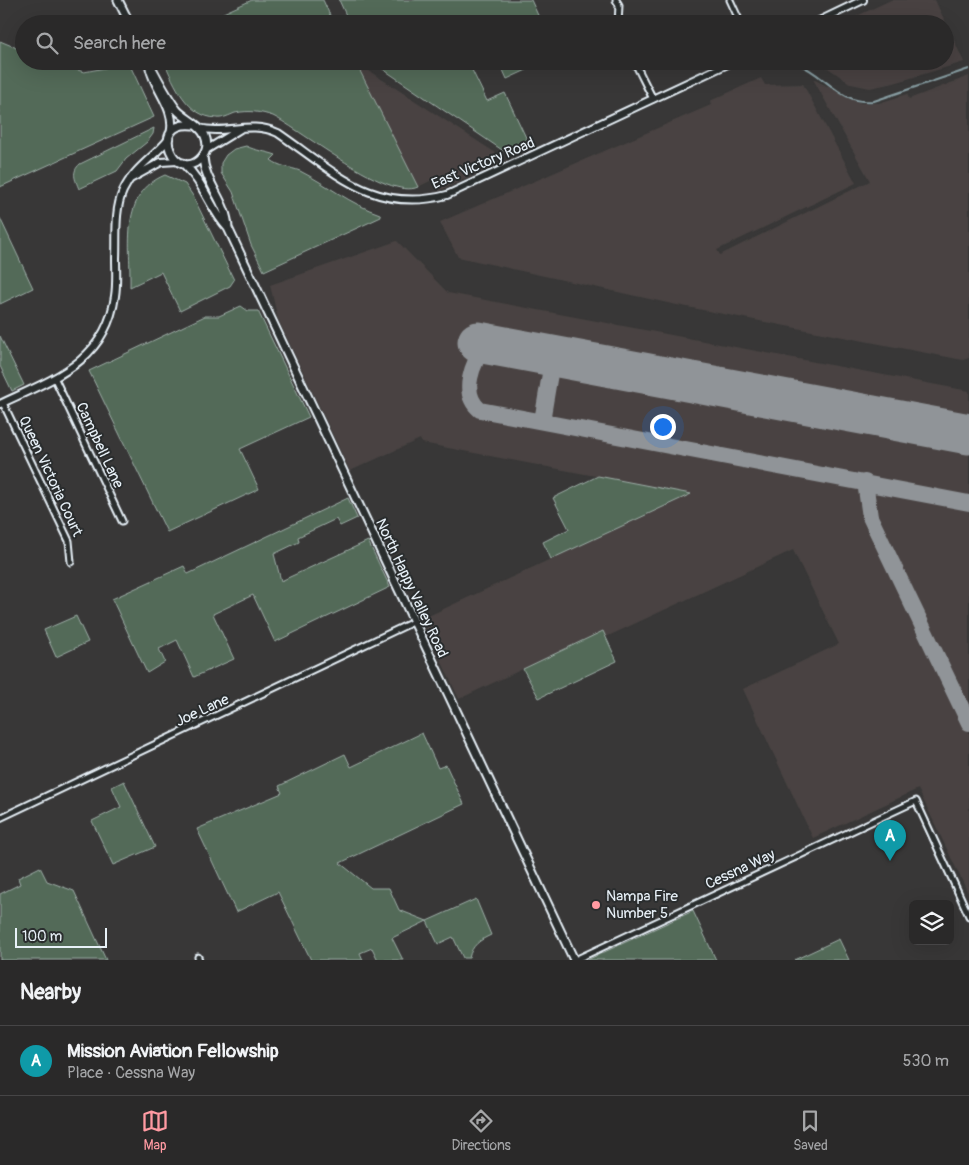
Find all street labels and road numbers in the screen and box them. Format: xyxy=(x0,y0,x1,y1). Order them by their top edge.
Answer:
street label: East Victory Road xyxy=(429,133,538,194)
street label: Campbell Lane xyxy=(71,399,128,492)
street label: Queen Victoria Court xyxy=(14,413,87,540)
street label: North Happy Valley Road xyxy=(371,516,452,661)
street label: Joe Lane xyxy=(172,690,232,731)
street label: Cessna Way xyxy=(702,845,779,894)

